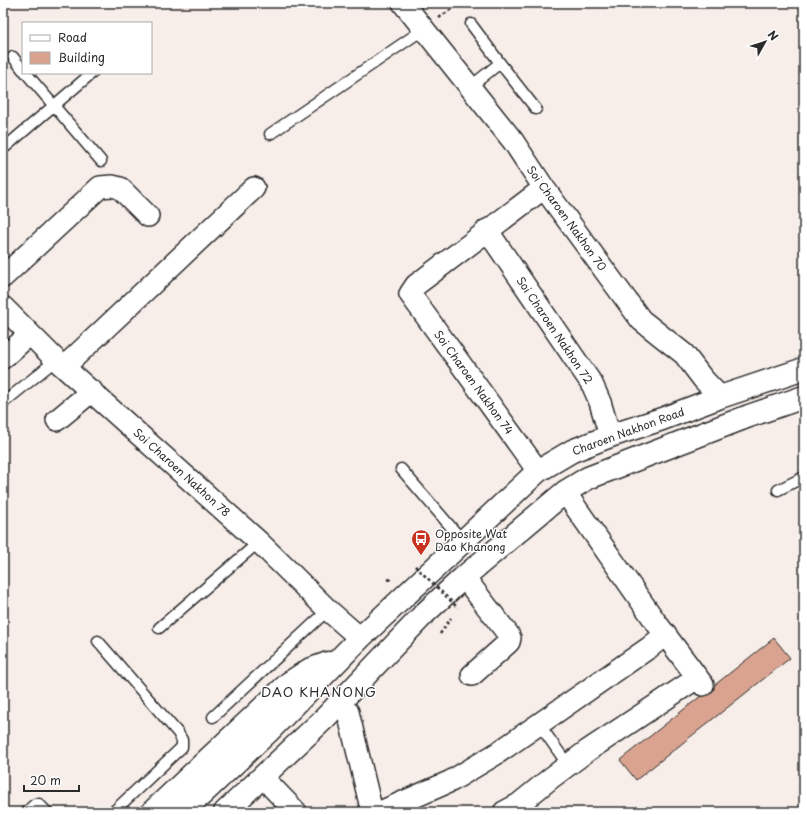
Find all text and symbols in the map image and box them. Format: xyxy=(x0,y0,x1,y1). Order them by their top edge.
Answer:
legend xyxy=(22,22,152,74)
north arrow xyxy=(745,22,785,62)
text: N xyxy=(764,27,783,44)
text: Road xyxy=(58,28,87,46)
text: Building xyxy=(58,48,105,66)
street label: Soi Charoen Nakhon 70 xyxy=(523,162,611,274)
street label: Soi Charoen Nakhon 72 xyxy=(513,273,597,387)
street label: Soi Charoen Nakhon 74 xyxy=(430,326,518,438)
street label: Charoen Nakhon Road xyxy=(569,403,687,459)
street label: Soi Charoen Nakhon 78 xyxy=(130,424,234,520)
place label: Opposite Wat Dao Khanong xyxy=(435,525,507,555)
bus stop icon: Opposite Wat Dao Khanong xyxy=(410,528,432,556)
district label: DAO KHANONG xyxy=(261,682,377,701)
scale bar xyxy=(24,767,79,793)
text: 20 m xyxy=(30,771,61,789)

